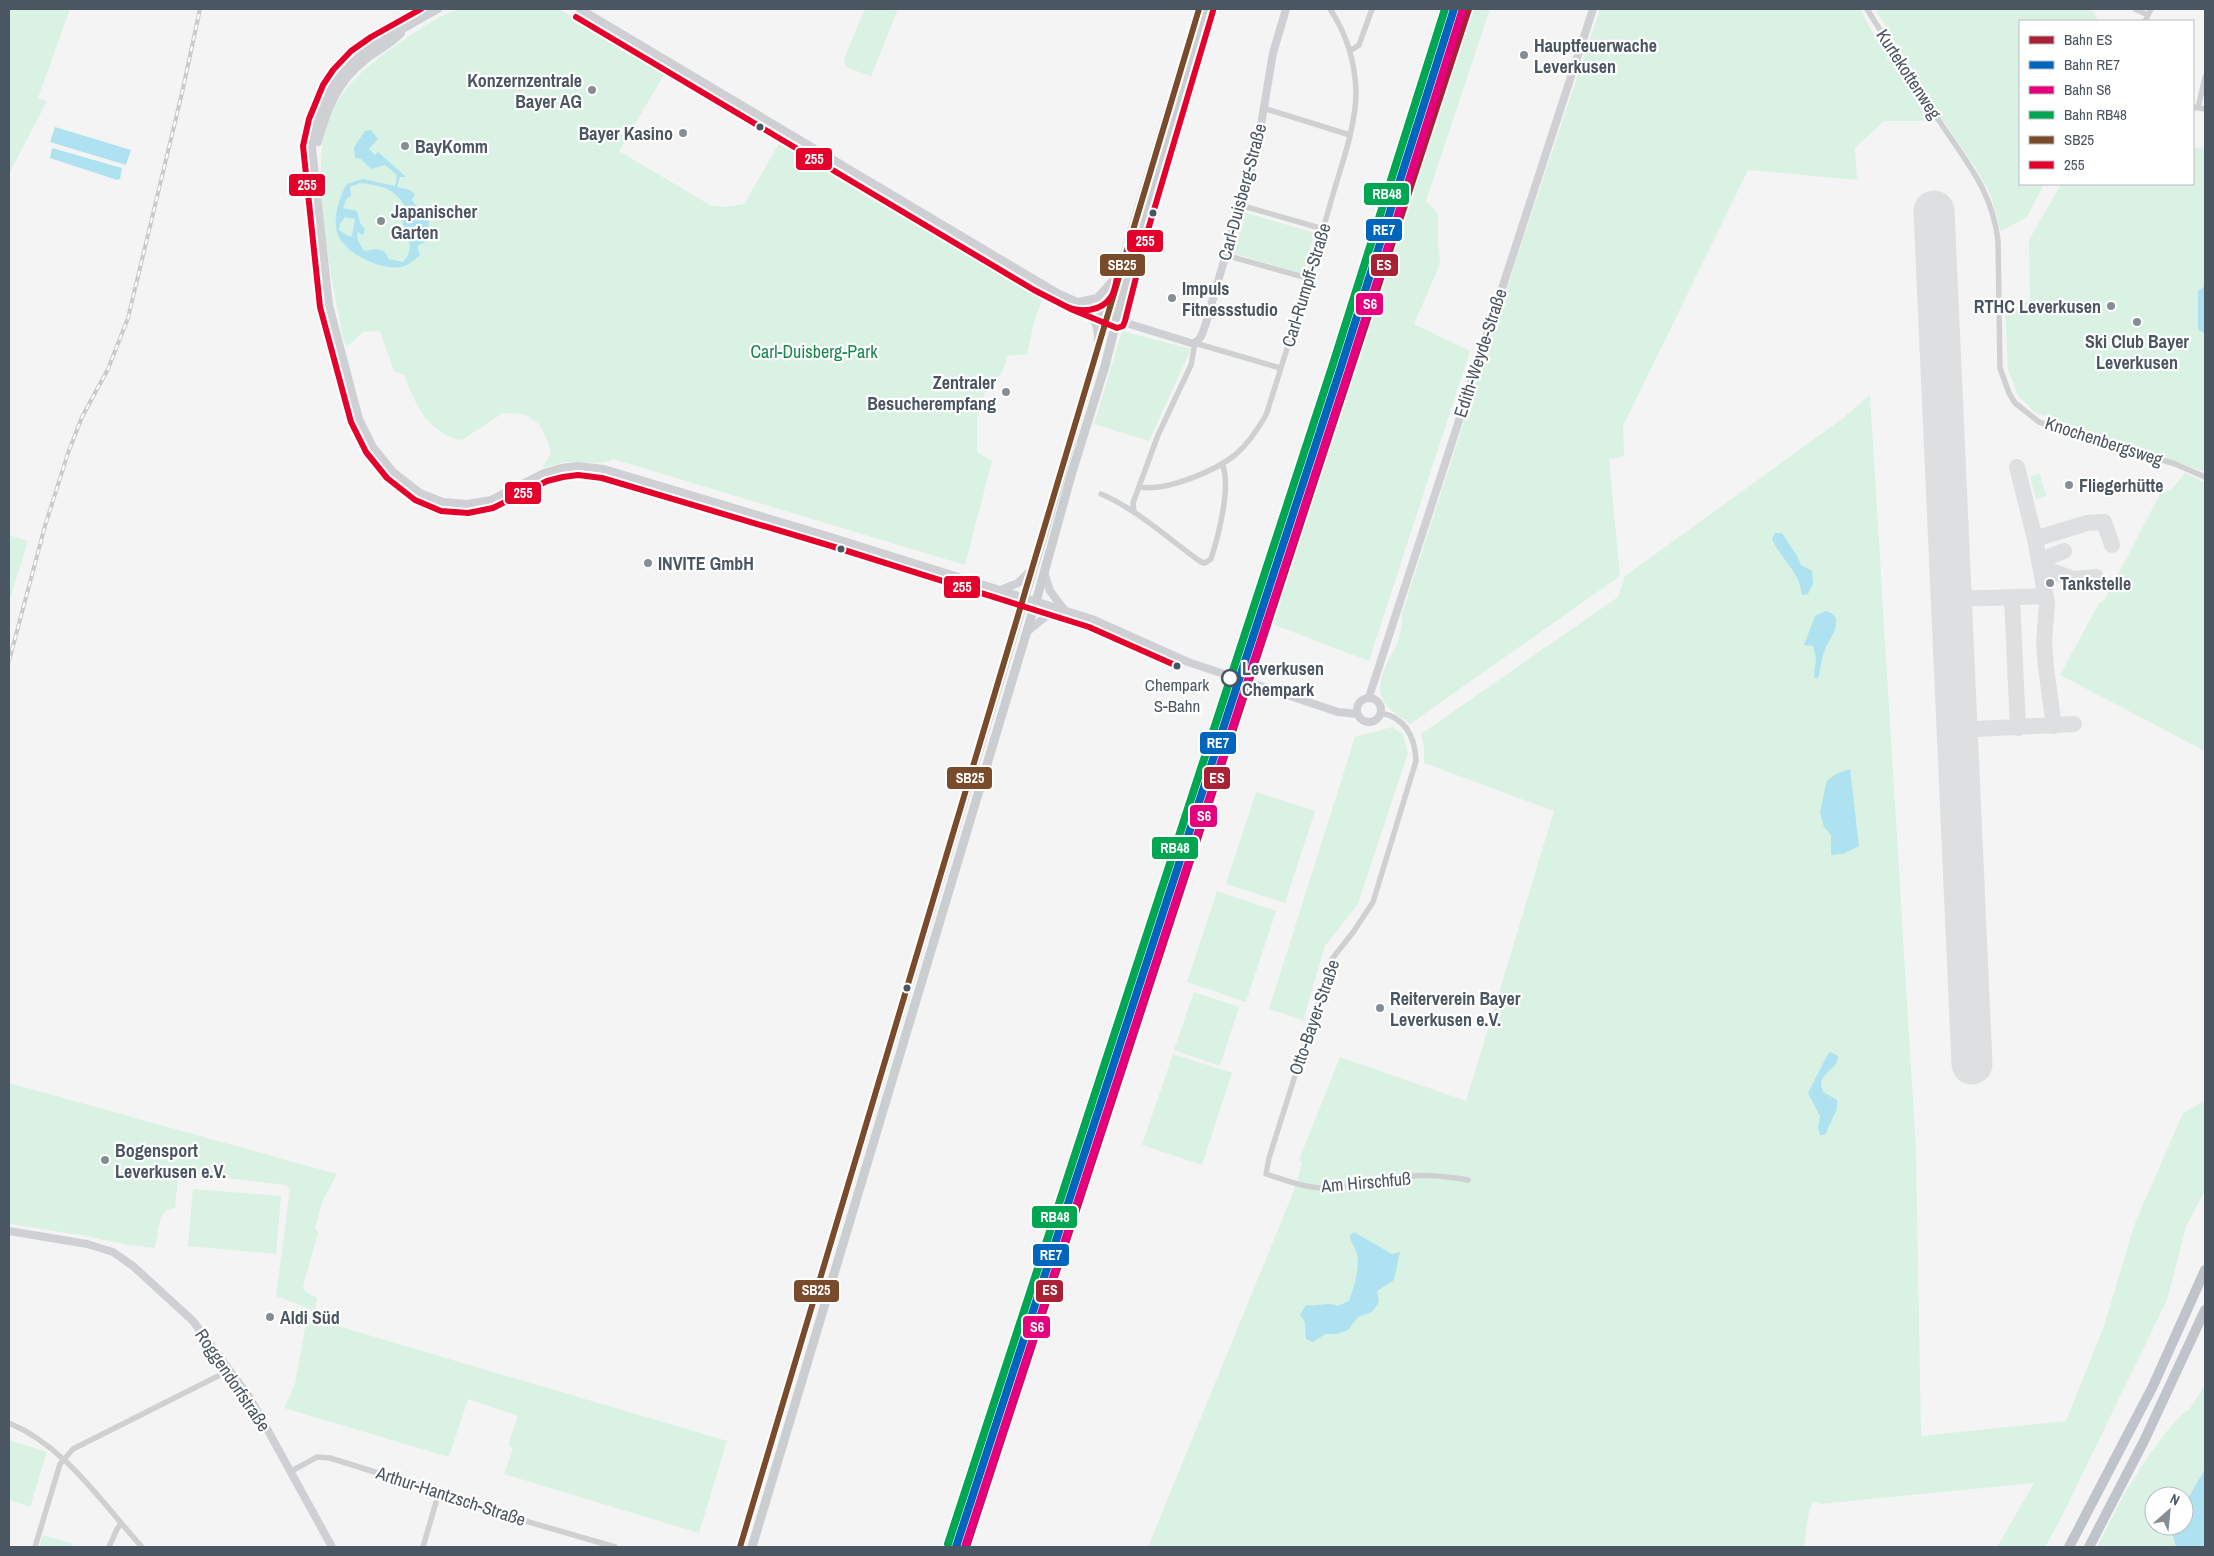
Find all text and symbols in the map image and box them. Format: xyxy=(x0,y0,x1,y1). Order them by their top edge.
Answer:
legend xyxy=(2019,20,2194,185)
street label: Kurtekottenweg xyxy=(1871,24,1948,124)
text: Bahn ES xyxy=(2064,29,2113,50)
place label: Hauptfeuerwache Leverkusen xyxy=(1534,33,1657,79)
marker: Hauptfeuerwache Leverkusen xyxy=(1518,49,1530,61)
text: Bahn RE7 xyxy=(2064,54,2120,75)
place label: Konzernzentrale Bayer AG xyxy=(467,68,582,114)
text: Bahn S6 xyxy=(2064,79,2111,100)
marker: Konzernzentrale Bayer AG xyxy=(586,84,598,96)
text: Bahn RB48 xyxy=(2064,104,2127,125)
place label: Bayer Kasino xyxy=(579,121,673,146)
street label: Carl-Duisberg-Straße xyxy=(1212,121,1272,263)
unlabelled marker xyxy=(755,122,765,132)
marker: Bayer Kasino xyxy=(677,127,689,139)
text: SB25 xyxy=(2064,129,2094,150)
place label: BayKomm xyxy=(415,134,488,159)
marker: BayKomm xyxy=(399,140,411,152)
line badge: 255 xyxy=(795,147,833,171)
text: 255 xyxy=(804,150,824,168)
text: 255 xyxy=(2064,154,2085,175)
line badge: 255 xyxy=(288,173,326,197)
text: 255 xyxy=(297,176,317,194)
line badge: RB48 xyxy=(1363,182,1410,206)
text: RB48 xyxy=(1372,185,1402,203)
place label: Japanischer Garten xyxy=(391,199,477,245)
unlabelled marker xyxy=(1148,208,1158,218)
marker: Japanischer Garten xyxy=(375,215,387,227)
line badge: RE7 xyxy=(1365,218,1403,242)
street label: Carl-Rumpff-Straße xyxy=(1275,220,1337,350)
text: RE7 xyxy=(1373,221,1396,239)
line badge: 255 xyxy=(1126,229,1164,253)
text: 255 xyxy=(1135,232,1155,250)
line badge: SB25 xyxy=(1099,253,1146,277)
line badge: ES xyxy=(1370,253,1399,277)
text: SB25 xyxy=(1108,256,1137,274)
text: ES xyxy=(1376,256,1392,274)
place label: Impuls Fitnessstudio xyxy=(1182,276,1278,322)
street label: Edith-Weyde-Straße xyxy=(1447,285,1513,421)
marker: Impuls Fitnessstudio xyxy=(1166,292,1178,304)
line badge: S6 xyxy=(1355,292,1384,316)
place label: RTHC Leverkusen xyxy=(1974,294,2101,319)
text: S6 xyxy=(1363,295,1377,313)
marker: RTHC Leverkusen xyxy=(2105,300,2117,312)
marker: Ski Club Bayer Leverkusen xyxy=(2131,316,2143,328)
place label: Ski Club Bayer Leverkusen xyxy=(2085,329,2189,375)
park label: Carl-Duisberg-Park xyxy=(750,339,878,364)
place label: Zentraler Besucherempfang xyxy=(867,370,996,416)
marker: Zentraler Besucherempfang xyxy=(1000,386,1012,398)
street label: Knochenbergsweg xyxy=(2042,410,2167,472)
place label: Fliegerhütte xyxy=(2079,473,2163,498)
marker: Fliegerhütte xyxy=(2063,479,2075,491)
line badge: 255 xyxy=(504,481,542,505)
text: 255 xyxy=(513,484,533,502)
unlabelled marker xyxy=(836,544,846,554)
place label: INVITE GmbH xyxy=(658,551,754,576)
marker: INVITE GmbH xyxy=(642,557,654,569)
place label: Tankstelle xyxy=(2060,571,2131,596)
line badge: 255 xyxy=(943,575,981,599)
marker: Tankstelle xyxy=(2044,577,2056,589)
text: 255 xyxy=(952,578,972,596)
place label: Leverkusen Chempark xyxy=(1242,656,1324,702)
marker: Chempark S-Bahn xyxy=(1172,661,1182,671)
marker: Leverkusen Chempark xyxy=(1221,669,1239,687)
place label: Chempark S-Bahn xyxy=(1145,673,1209,717)
line badge: RE7 xyxy=(1199,731,1237,755)
text: RE7 xyxy=(1207,734,1230,752)
line badge: SB25 xyxy=(946,766,993,790)
line badge: ES xyxy=(1203,766,1231,790)
text: SB25 xyxy=(956,769,985,787)
text: ES xyxy=(1209,769,1225,787)
line badge: S6 xyxy=(1189,804,1218,828)
text: S6 xyxy=(1197,807,1211,825)
line badge: RB48 xyxy=(1151,836,1199,860)
text: RB48 xyxy=(1160,839,1190,857)
street label: Otto-Bayer-Straße xyxy=(1283,956,1345,1078)
unlabelled marker xyxy=(902,983,912,993)
place label: Reiterverein Bayer Leverkusen e.V. xyxy=(1390,986,1521,1032)
marker: Reiterverein Bayer Leverkusen e.V. xyxy=(1374,1002,1386,1014)
place label: Bogensport Leverkusen e.V. xyxy=(115,1138,226,1184)
marker: Bogensport Leverkusen e.V. xyxy=(99,1154,111,1166)
street label: Am Hirschfuß xyxy=(1319,1166,1412,1198)
line badge: RB48 xyxy=(1031,1205,1078,1229)
text: RB48 xyxy=(1040,1208,1070,1226)
line badge: RE7 xyxy=(1032,1243,1070,1267)
text: RE7 xyxy=(1040,1246,1063,1264)
line badge: SB25 xyxy=(793,1279,840,1303)
line badge: ES xyxy=(1035,1279,1064,1303)
text: SB25 xyxy=(802,1281,831,1299)
text: ES xyxy=(1042,1281,1058,1299)
place label: Aldi Süd xyxy=(280,1305,340,1330)
marker: Aldi Süd xyxy=(264,1311,276,1323)
line badge: S6 xyxy=(1022,1315,1051,1339)
text: S6 xyxy=(1030,1318,1044,1336)
street label: Roggendorfstraße xyxy=(189,1324,277,1436)
street label: Arthur-Hantzsch-Straße xyxy=(372,1460,529,1532)
north arrow xyxy=(2144,1486,2194,1536)
text: N xyxy=(2167,1490,2183,1509)

